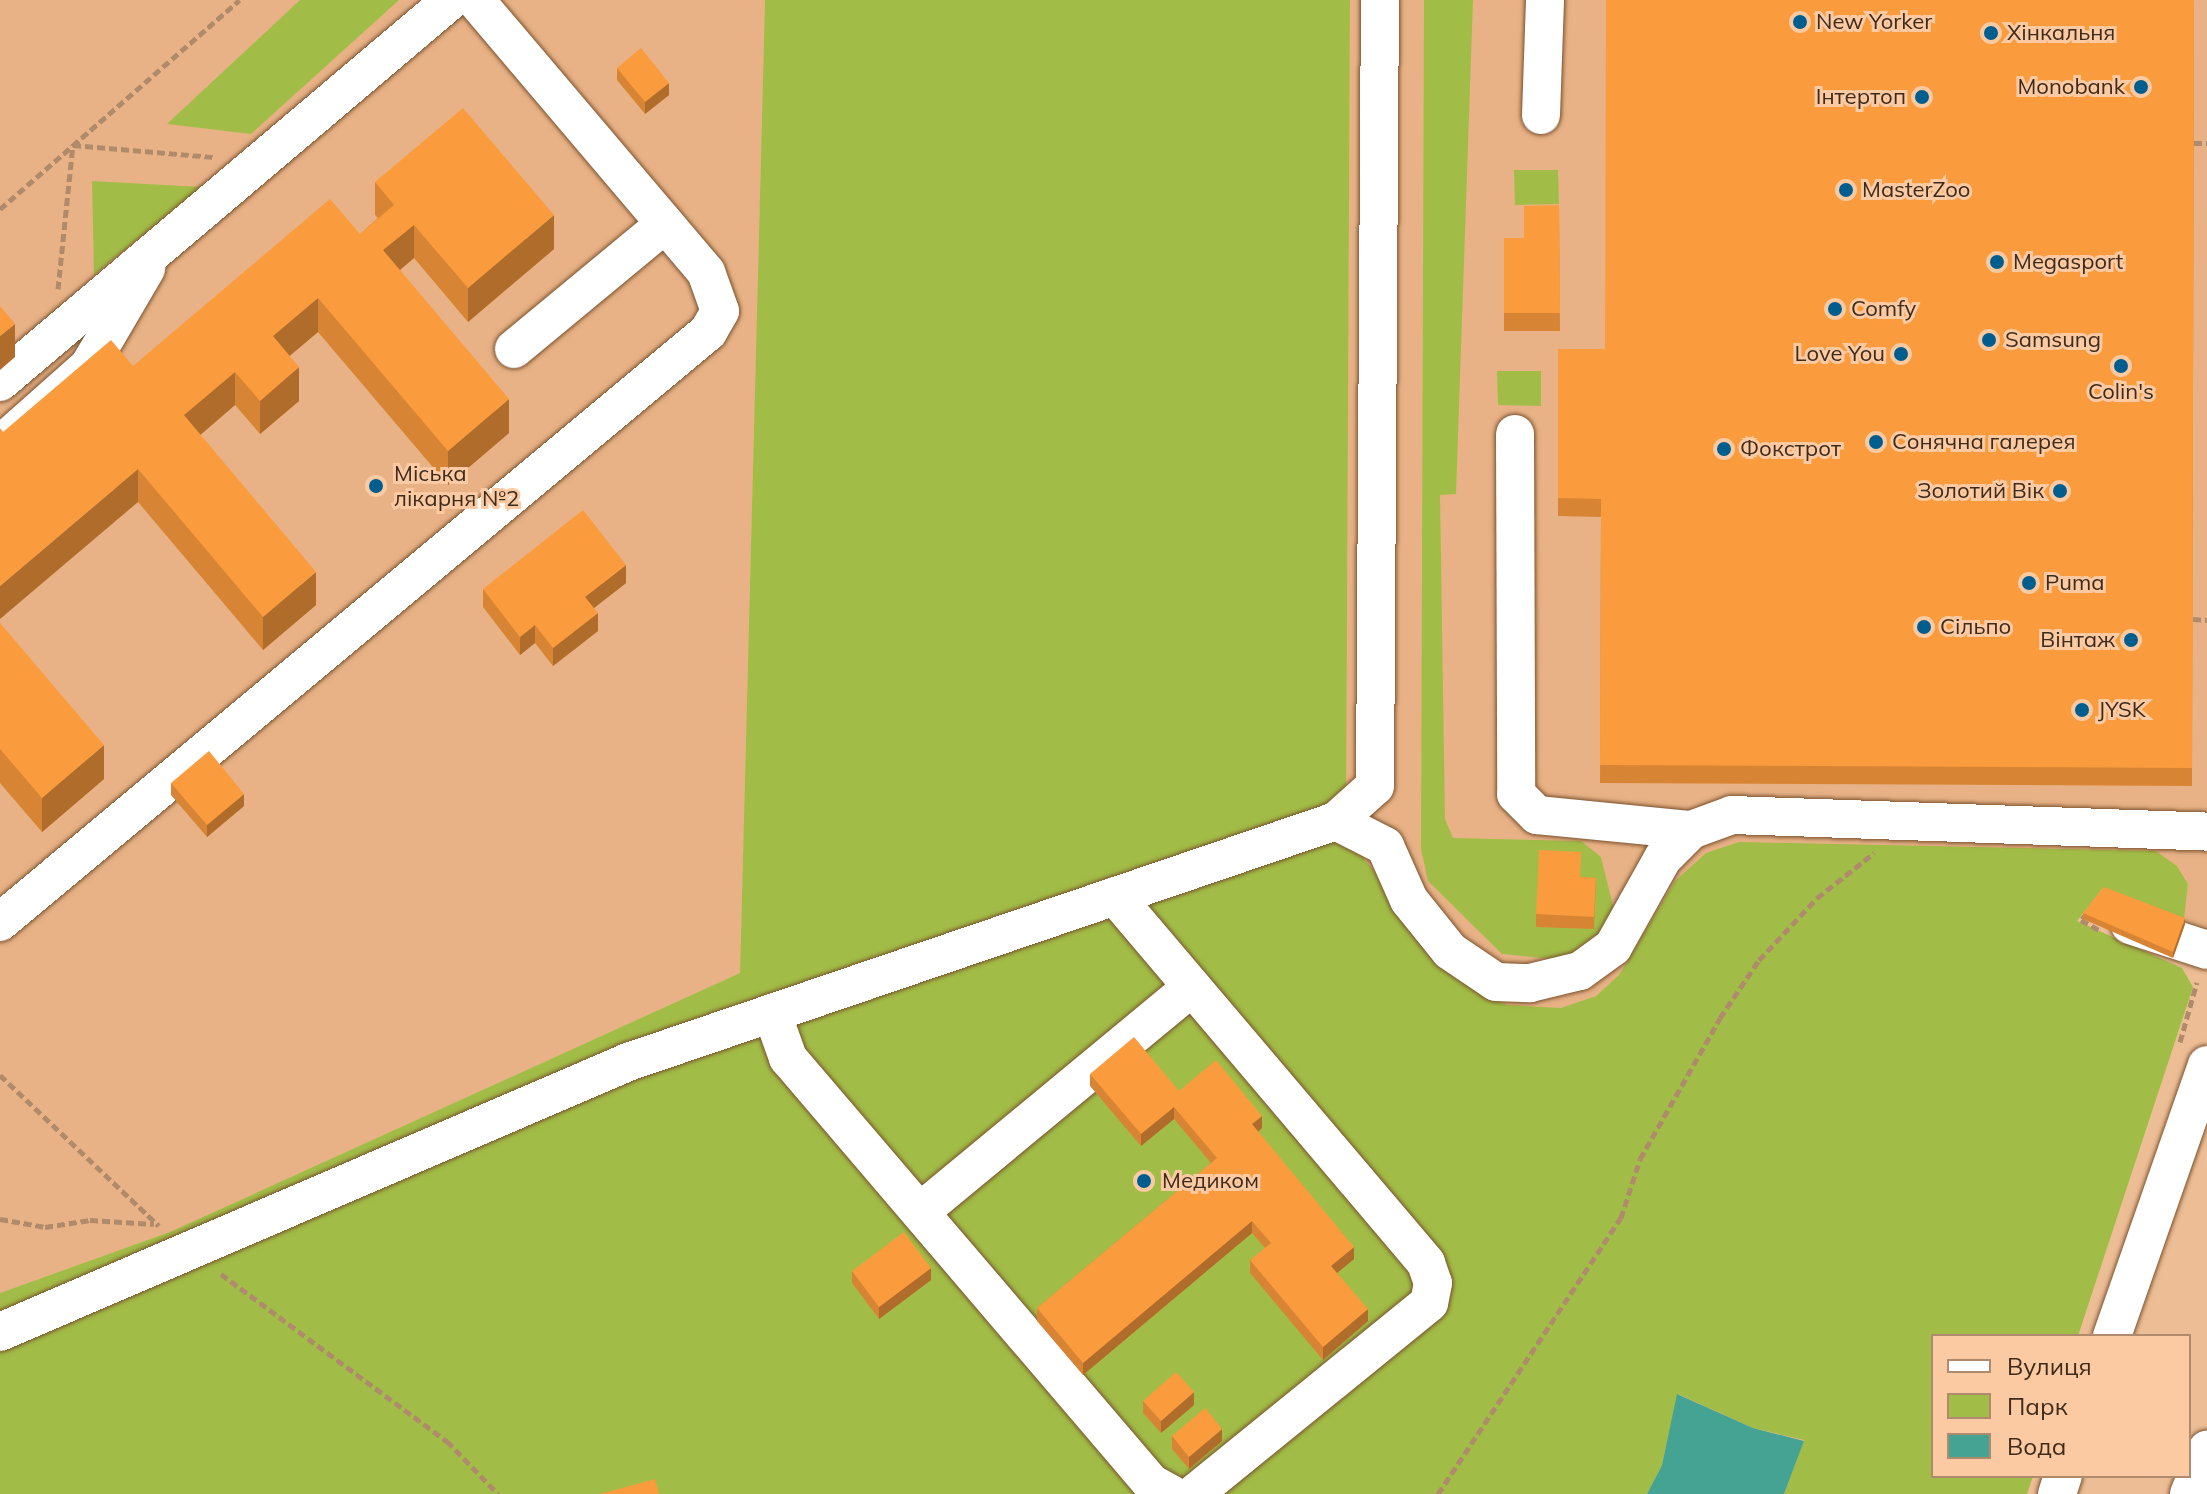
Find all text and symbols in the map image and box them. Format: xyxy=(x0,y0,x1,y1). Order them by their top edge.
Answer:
place label: New Yorker xyxy=(1816,9,1932,35)
marker: New Yorker xyxy=(1791,13,1809,31)
place label: Хінкальня xyxy=(2007,20,2115,46)
marker: Хінкальня xyxy=(1982,24,2000,42)
place label: Monobank xyxy=(2017,74,2125,100)
marker: Monobank xyxy=(2132,78,2150,96)
place label: Інтертоп xyxy=(1816,84,1906,110)
marker: Інтертоп xyxy=(1913,88,1931,106)
place label: MasterZoo xyxy=(1862,177,1970,203)
marker: MasterZoo xyxy=(1837,181,1855,199)
place label: Megasport xyxy=(2013,249,2123,275)
marker: Megasport xyxy=(1988,253,2006,271)
place label: Comfy xyxy=(1851,296,1916,322)
marker: Comfy xyxy=(1826,300,1844,318)
place label: Samsung xyxy=(2005,327,2101,353)
marker: Samsung xyxy=(1980,331,1998,349)
place label: Love You xyxy=(1795,341,1885,367)
marker: Love You xyxy=(1892,345,1910,363)
marker: Colin's xyxy=(2112,357,2130,375)
place label: Colin's xyxy=(2088,379,2154,405)
place label: Сонячна галерея xyxy=(1892,429,2076,455)
marker: Сонячна галерея xyxy=(1867,433,1885,451)
place label: Фокстрот xyxy=(1740,436,1841,462)
marker: Фокстрот xyxy=(1715,440,1733,458)
place label: Міська лікарня №2 xyxy=(394,460,519,512)
marker: Міська лікарня №2 xyxy=(365,475,387,497)
place label: Золотий Вік xyxy=(1917,478,2044,504)
marker: Золотий Вік xyxy=(2051,482,2069,500)
place label: Puma xyxy=(2045,570,2104,596)
marker: Puma xyxy=(2020,574,2038,592)
place label: Сільпо xyxy=(1940,614,2011,640)
marker: Сільпо xyxy=(1915,618,1933,636)
place label: Вінтаж xyxy=(2040,627,2115,653)
marker: Вінтаж xyxy=(2122,631,2140,649)
place label: JYSK xyxy=(2098,697,2146,723)
marker: JYSK xyxy=(2073,701,2091,719)
place label: Медиком xyxy=(1162,1168,1259,1194)
marker: Медиком xyxy=(1133,1170,1155,1192)
legend xyxy=(1931,1334,2191,1478)
text: Вулиця xyxy=(2007,1351,2092,1381)
text: Парк xyxy=(2007,1391,2068,1421)
text: Вода xyxy=(2007,1431,2067,1461)

